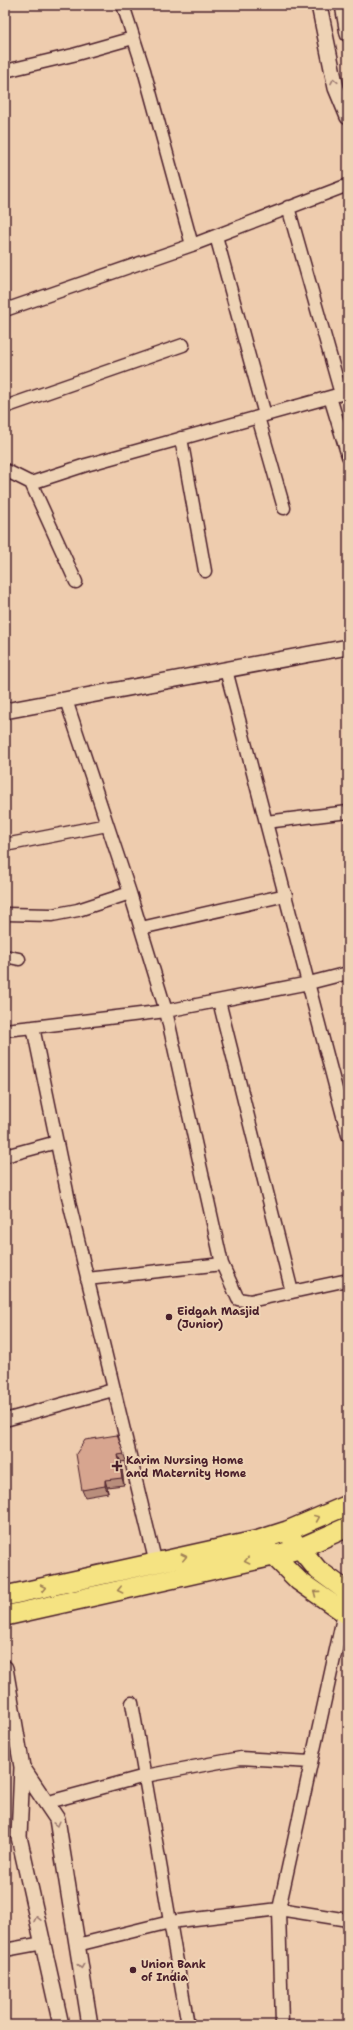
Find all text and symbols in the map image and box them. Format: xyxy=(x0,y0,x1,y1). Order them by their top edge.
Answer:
one-way arrow xyxy=(331,78,339,84)
place label: Eidgah Masjid (Junior) xyxy=(177,1304,260,1332)
marker: Eidgah Masjid (Junior) xyxy=(164,1312,174,1322)
place label: Karim Nursing Home and Maternity Home xyxy=(126,1453,247,1481)
marker: Karim Nursing Home and Maternity Home xyxy=(111,1460,123,1472)
one-way arrow xyxy=(313,1515,321,1523)
one-way arrow xyxy=(181,1554,187,1562)
one-way arrow xyxy=(244,1557,250,1565)
one-way arrow xyxy=(40,1585,46,1593)
one-way arrow xyxy=(117,1586,123,1594)
one-way arrow xyxy=(313,1591,320,1598)
one-way arrow xyxy=(52,1820,60,1827)
one-way arrow xyxy=(34,1915,42,1922)
place label: Union Bank of India xyxy=(141,1957,206,1985)
one-way arrow xyxy=(76,1962,85,1969)
marker: Union Bank of India xyxy=(128,1965,138,1975)

